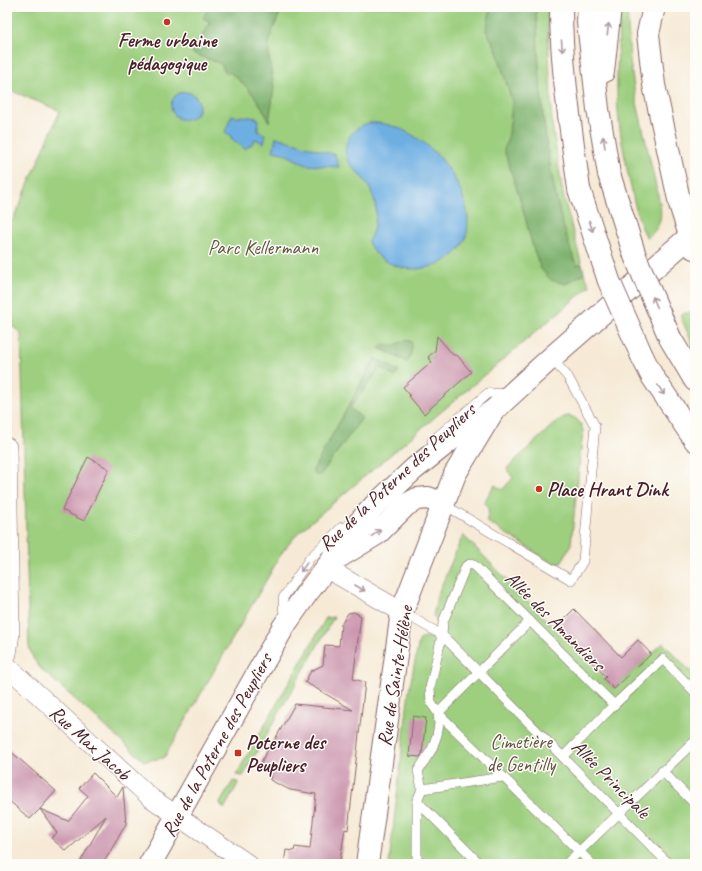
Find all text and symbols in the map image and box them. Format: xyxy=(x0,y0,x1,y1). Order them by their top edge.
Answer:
marker: Ferme urbaine pédagogique xyxy=(162,17,172,27)
one-way arrow xyxy=(604,23,612,36)
place label: Ferme urbaine pédagogique xyxy=(118,28,218,76)
one-way arrow xyxy=(558,39,566,52)
one-way arrow xyxy=(600,136,608,149)
one-way arrow xyxy=(588,220,596,232)
park label: Parc Kellermann xyxy=(208,235,319,260)
one-way arrow xyxy=(650,297,658,309)
one-way arrow xyxy=(657,384,665,395)
street label: Rue de la Poterne des Peupliers xyxy=(313,396,482,556)
place label: Place Hrant Dink xyxy=(547,477,670,502)
marker: Place Hrant Dink xyxy=(534,484,544,494)
one-way arrow xyxy=(370,529,381,537)
one-way arrow xyxy=(300,562,308,573)
street label: Allée des Amandiers xyxy=(500,566,612,678)
one-way arrow xyxy=(354,584,366,592)
street label: Rue de Sainte-Hélène xyxy=(372,603,419,748)
street label: Rue de la Poterne des Peupliers xyxy=(156,647,279,841)
street label: Rue Max Jacob xyxy=(44,700,137,787)
park label: Cimetière de Gentilly xyxy=(487,729,557,777)
place label: Poterne des Peupliers xyxy=(246,730,327,778)
street label: Allée Principale xyxy=(566,734,657,825)
marker: Poterne des Peupliers xyxy=(233,748,243,758)

